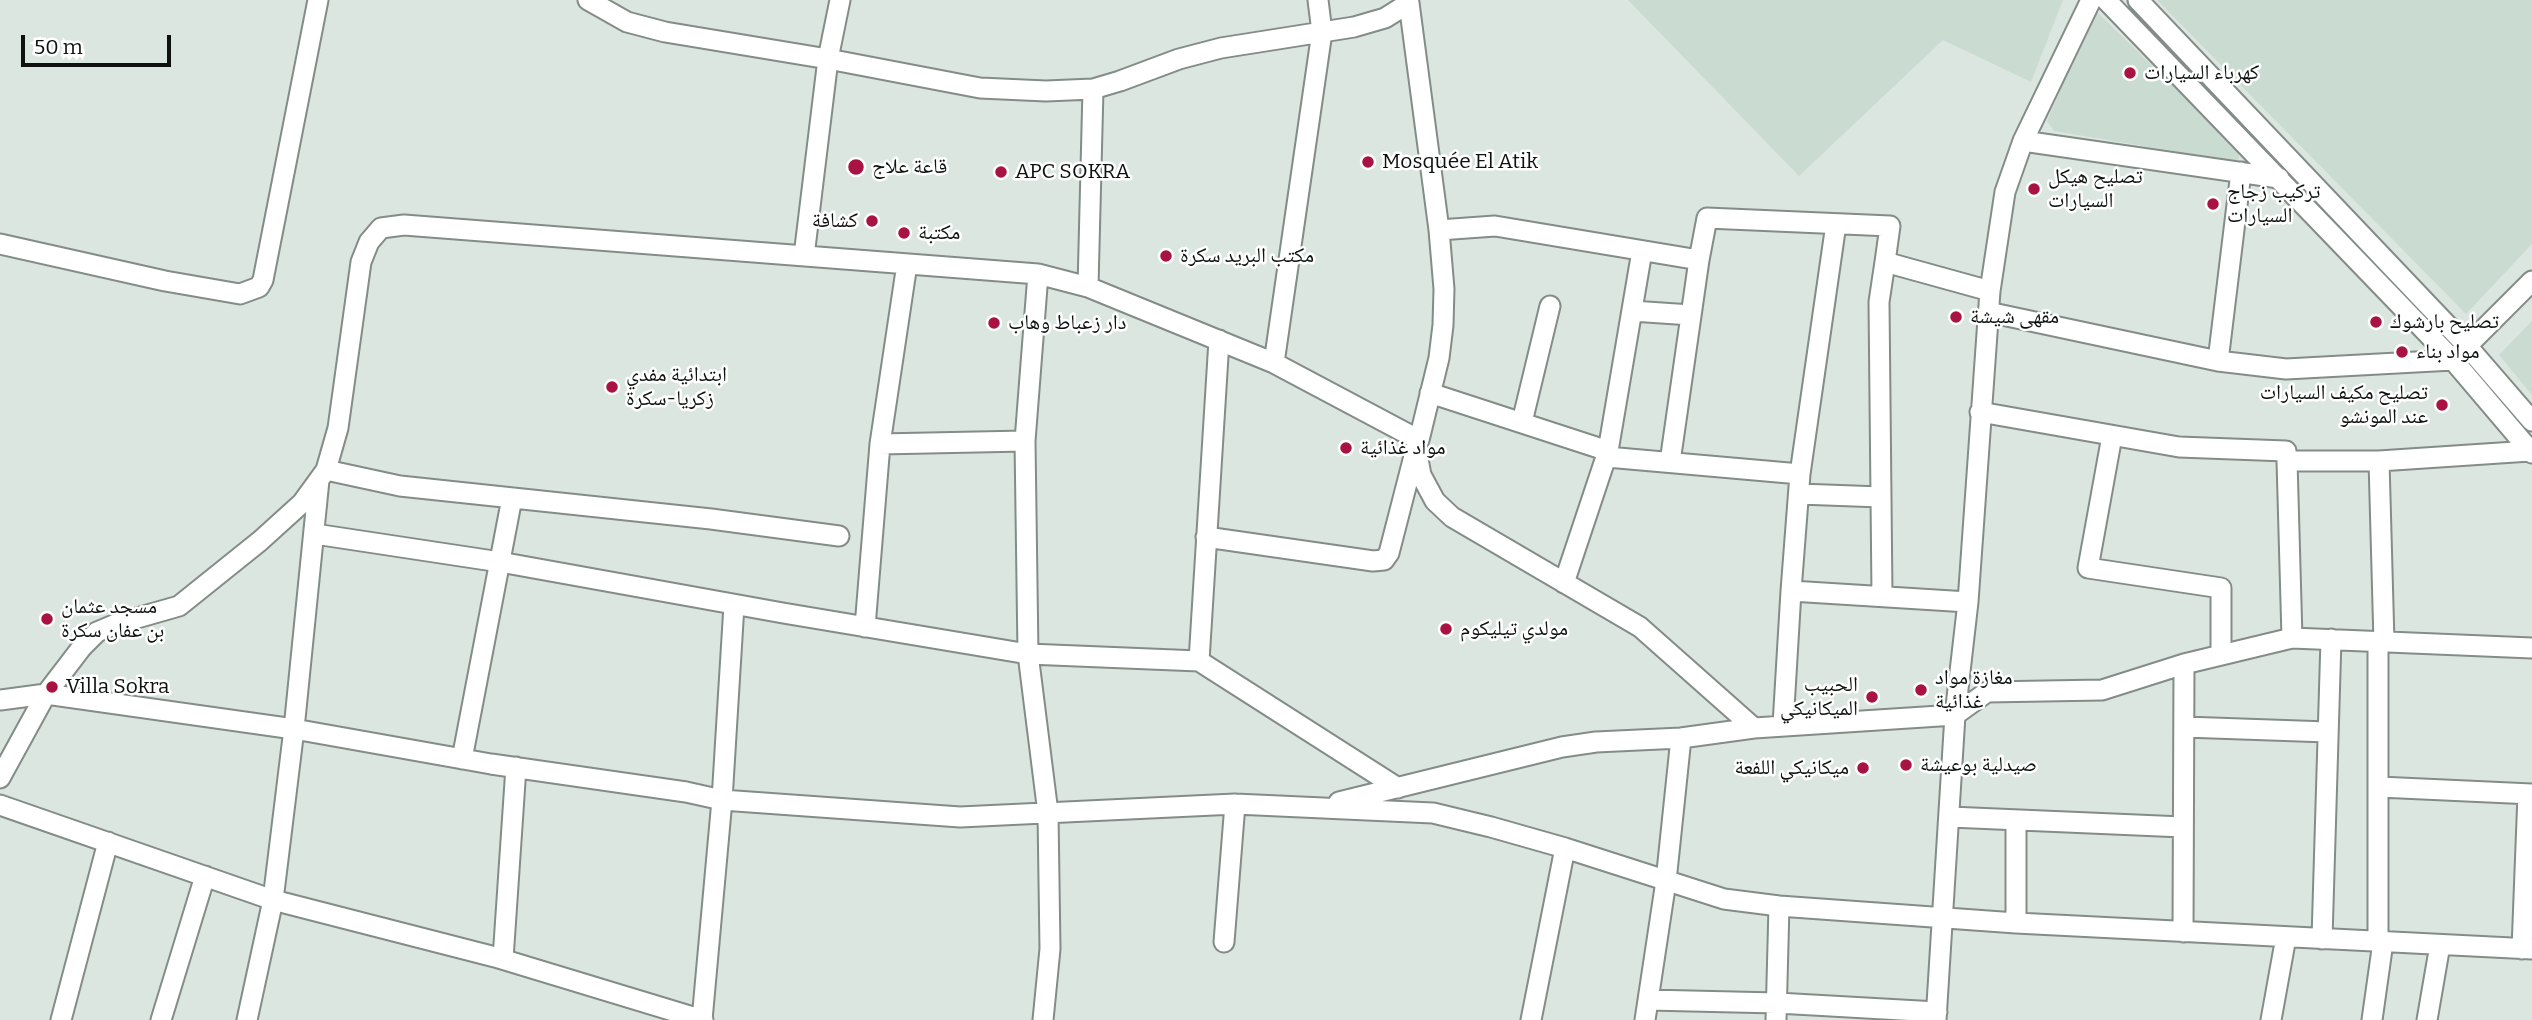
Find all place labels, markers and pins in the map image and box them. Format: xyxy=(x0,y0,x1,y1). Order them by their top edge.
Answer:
place label: كهرباء السيارات xyxy=(2144,60,2259,86)
marker: كهرباء السيارات xyxy=(2122,65,2138,81)
place label: Mosquée El Atik xyxy=(1382,149,1538,175)
place label: قاعة علاج xyxy=(872,154,947,180)
marker: Mosquée El Atik xyxy=(1360,154,1376,170)
marker: قاعة علاج xyxy=(846,157,866,177)
place label: APC SOKRA xyxy=(1015,159,1130,185)
marker: APC SOKRA xyxy=(993,164,1009,180)
place label: تصليح هيكل السيارات xyxy=(2048,164,2143,214)
place label: تركيب زجاج السيارات xyxy=(2227,179,2320,229)
marker: تصليح هيكل السيارات xyxy=(2026,181,2042,197)
marker: تركيب زجاج السيارات xyxy=(2205,196,2221,212)
place label: كشافة xyxy=(812,208,858,234)
marker: كشافة xyxy=(864,213,880,229)
place label: مكتبة xyxy=(918,220,960,246)
marker: مكتبة xyxy=(896,225,912,241)
place label: مكتب البريد سكرة xyxy=(1180,243,1314,269)
marker: مكتب البريد سكرة xyxy=(1158,248,1174,264)
place label: مقهى شيشة xyxy=(1970,304,2059,330)
marker: مقهى شيشة xyxy=(1948,309,1964,325)
place label: تصليح بارشوك xyxy=(2390,309,2499,335)
place label: دار زعباط وهاب xyxy=(1008,310,1127,336)
marker: تصليح بارشوك xyxy=(2368,314,2384,330)
marker: دار زعباط وهاب xyxy=(986,315,1002,331)
place label: مواد بناء xyxy=(2416,339,2480,365)
marker: مواد بناء xyxy=(2394,344,2410,360)
place label: ابتدائية مفدي زكريا-سكرة xyxy=(626,362,727,412)
marker: ابتدائية مفدي زكريا-سكرة xyxy=(604,379,620,395)
place label: تصليح مكيف السيارات عند المونشو xyxy=(2260,380,2428,430)
marker: تصليح مكيف السيارات عند المونشو xyxy=(2434,397,2450,413)
place label: مواد غذائية xyxy=(1360,435,1446,461)
marker: مواد غذائية xyxy=(1338,440,1354,456)
place label: مسجد عثمان بن عفان سكرة xyxy=(61,594,164,644)
marker: مسجد عثمان بن عفان سكرة xyxy=(39,611,55,627)
place label: مولدي تيليكوم xyxy=(1460,616,1568,642)
marker: مولدي تيليكوم xyxy=(1438,621,1454,637)
place label: مغازة مواد غذائية xyxy=(1935,665,2013,715)
place label: الحبيب الميكانيكي xyxy=(1780,672,1858,722)
place label: Villa Sokra xyxy=(66,674,169,700)
marker: Villa Sokra xyxy=(44,679,60,695)
marker: مغازة مواد غذائية xyxy=(1913,682,1929,698)
marker: الحبيب الميكانيكي xyxy=(1864,689,1880,705)
place label: صيدلية بوعيشة xyxy=(1920,752,2037,778)
place label: ميكانيكي اللفعة xyxy=(1734,755,1849,781)
marker: صيدلية بوعيشة xyxy=(1898,757,1914,773)
marker: ميكانيكي اللفعة xyxy=(1855,760,1871,776)

